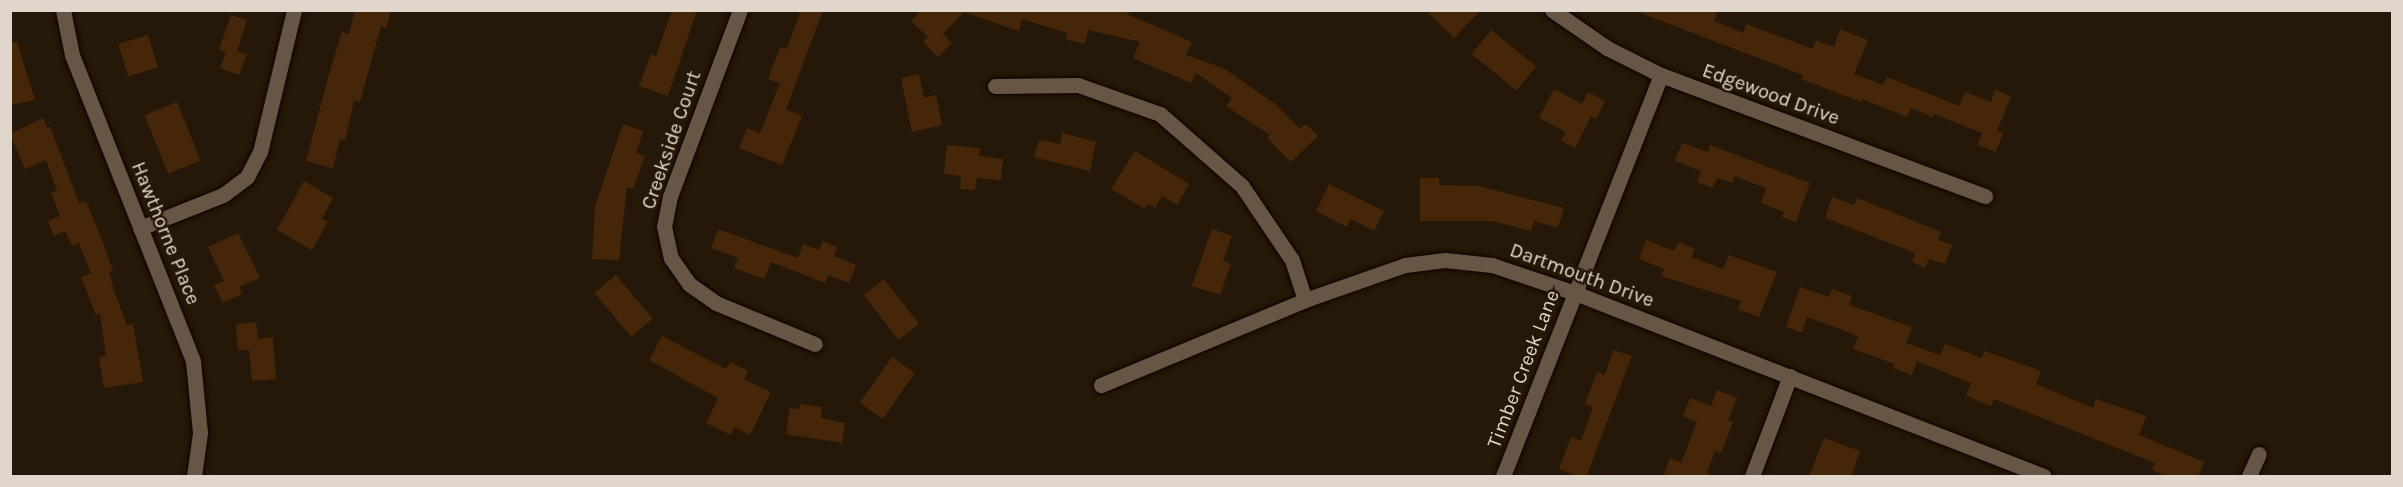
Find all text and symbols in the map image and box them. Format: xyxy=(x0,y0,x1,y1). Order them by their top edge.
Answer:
street label: Edgewood Drive xyxy=(1699,58,1843,130)
street label: Creekside Court xyxy=(636,68,706,212)
street label: Hawthorne Place xyxy=(126,158,206,308)
street label: Dartmouth Drive xyxy=(1507,238,1657,312)
street label: Timber Creek Lane xyxy=(1482,286,1564,452)

